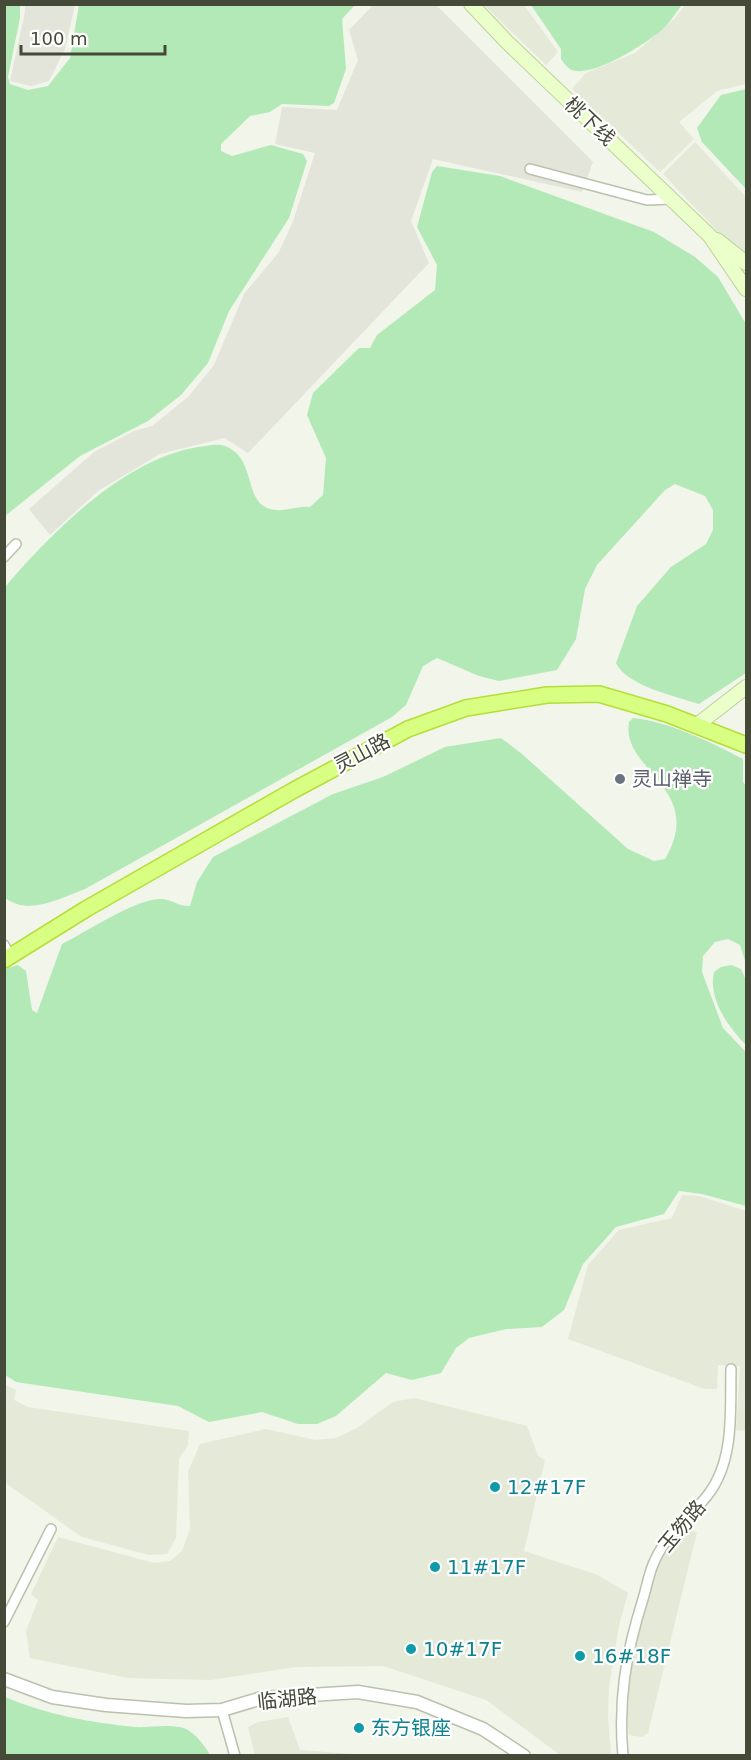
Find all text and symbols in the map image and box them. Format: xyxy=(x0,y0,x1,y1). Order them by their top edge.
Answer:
scale bar xyxy=(21,18,165,56)
text: 100 m xyxy=(30,28,88,49)
street label: 桃下线 xyxy=(560,92,620,150)
street label: 灵山路 xyxy=(330,728,394,778)
place label: 灵山禅寺 xyxy=(632,767,712,791)
marker: 灵山禅寺 xyxy=(613,772,627,786)
place label: 12#17F xyxy=(507,1475,586,1499)
marker: 12#17F xyxy=(488,1480,502,1494)
street label: 玉笏路 xyxy=(654,1495,710,1557)
place label: 11#17F xyxy=(447,1555,526,1579)
marker: 11#17F xyxy=(428,1560,442,1574)
place label: 10#17F xyxy=(423,1637,502,1661)
marker: 10#17F xyxy=(404,1642,418,1656)
place label: 16#18F xyxy=(592,1644,671,1668)
marker: 16#18F xyxy=(573,1649,587,1663)
street label: 临湖路 xyxy=(256,1684,318,1714)
place label: 东方银座 xyxy=(371,1716,451,1740)
marker: 东方银座 xyxy=(352,1721,366,1735)

